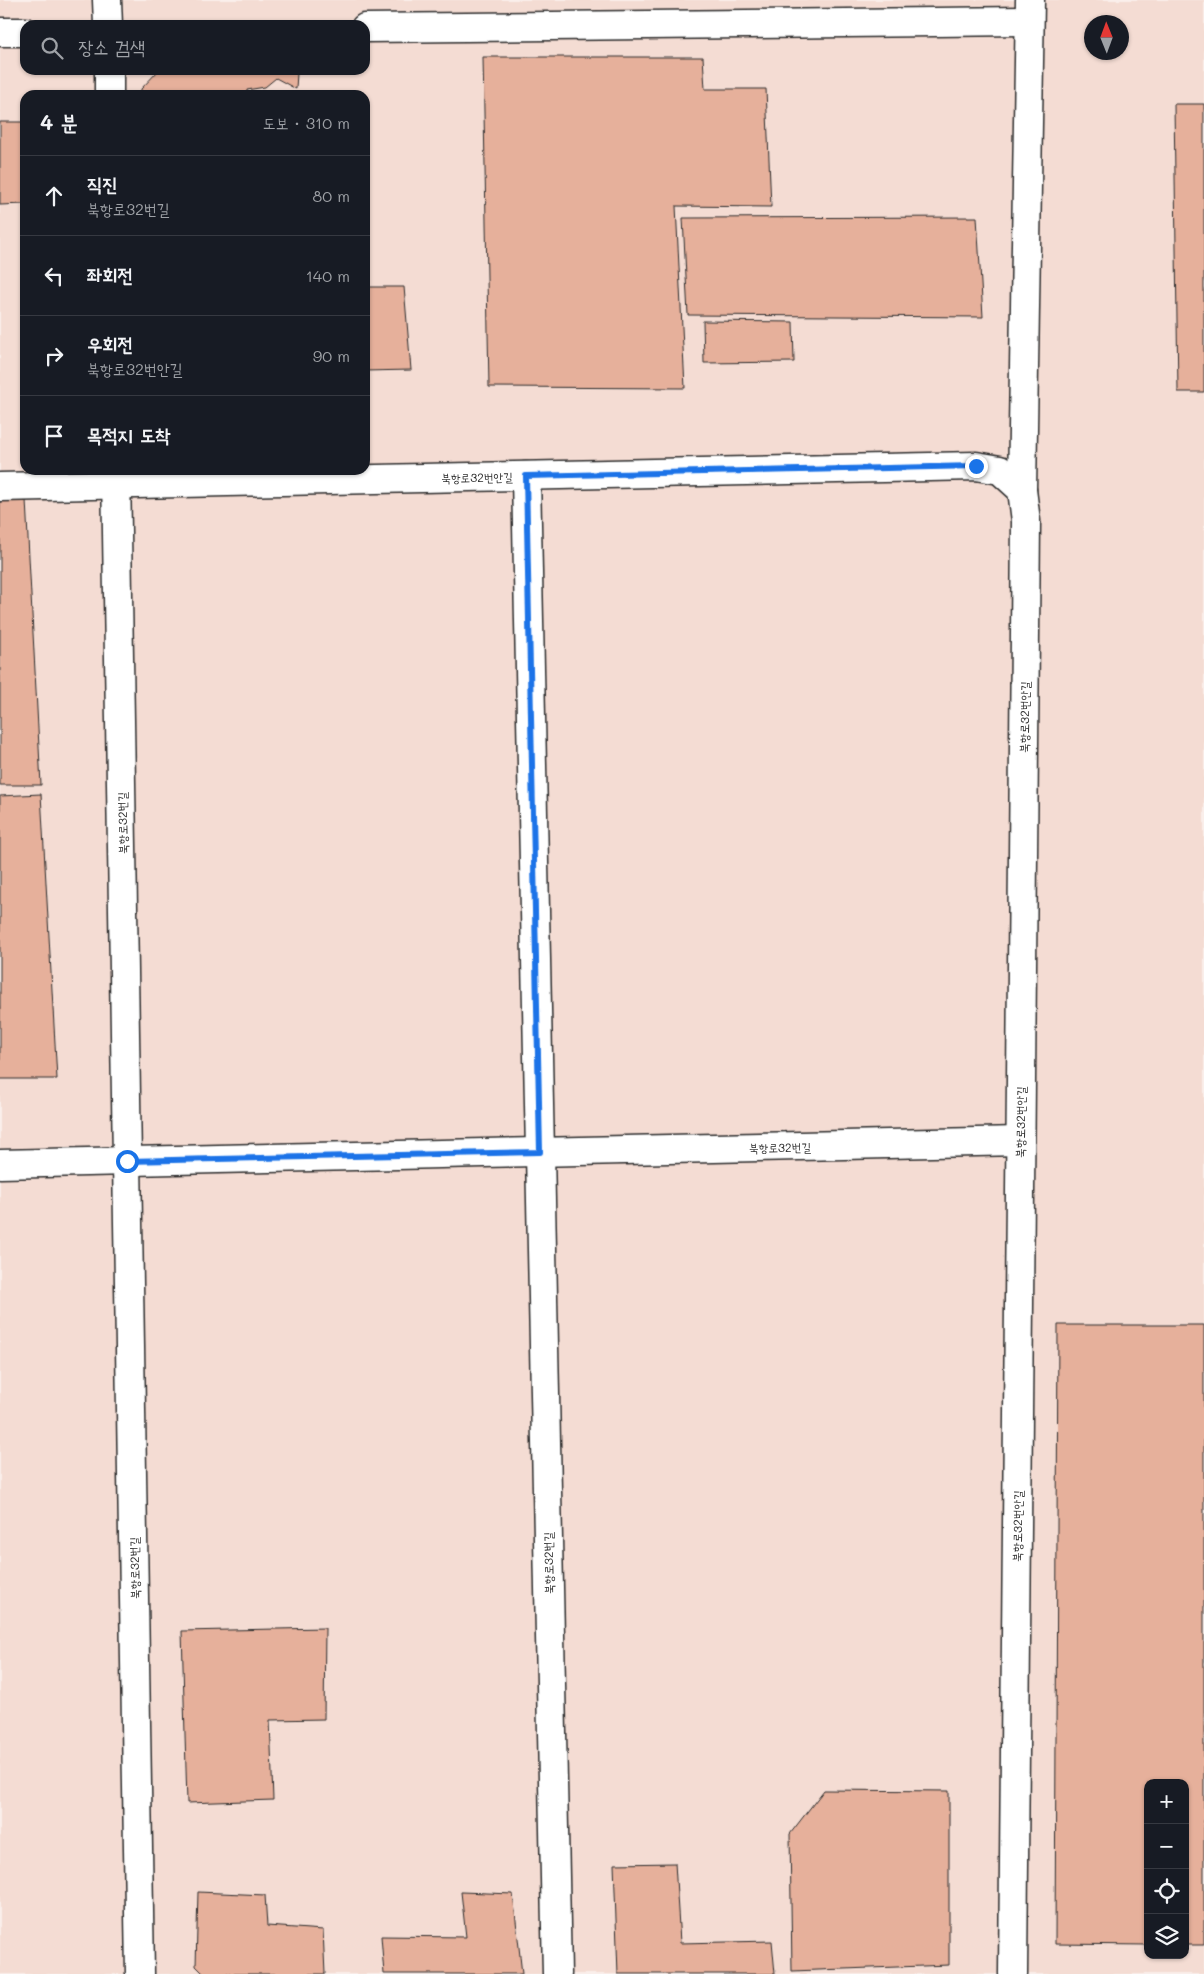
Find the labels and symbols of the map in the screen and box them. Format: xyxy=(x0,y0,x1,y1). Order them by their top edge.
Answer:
north arrow xyxy=(1084,15,1129,60)
route end xyxy=(965,455,988,478)
street label: 북항로32번안길 xyxy=(441,468,513,486)
street label: 북항로32번안길 xyxy=(1015,681,1033,753)
street label: 북항로32번길 xyxy=(113,792,131,854)
street label: 북항로32번안길 xyxy=(1011,1086,1029,1158)
street label: 북항로32번길 xyxy=(749,1138,811,1156)
route start xyxy=(116,1150,139,1173)
street label: 북항로32번안길 xyxy=(1008,1490,1026,1562)
street label: 북항로32번길 xyxy=(539,1532,557,1594)
street label: 북항로32번길 xyxy=(125,1537,143,1599)

